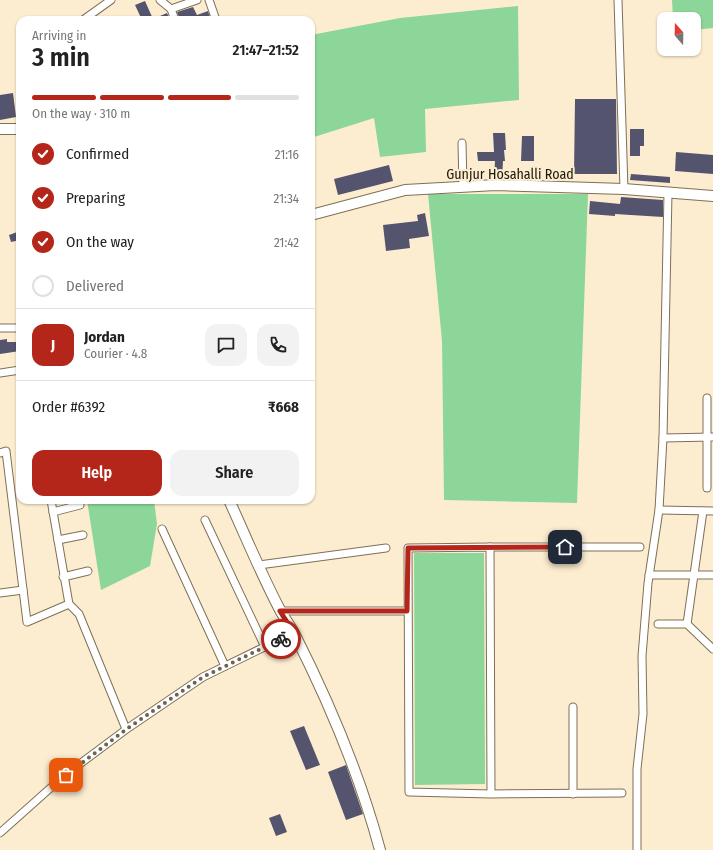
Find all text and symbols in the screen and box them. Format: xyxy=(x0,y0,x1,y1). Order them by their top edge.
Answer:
north arrow xyxy=(657,12,701,56)
map controls xyxy=(657,12,701,56)
text: Arriving in xyxy=(32,28,86,43)
text: 21:47–21:52 xyxy=(233,41,299,59)
text: 3 min xyxy=(32,42,90,73)
text: On the way · 310 m xyxy=(32,106,130,121)
icon: check xyxy=(32,143,54,165)
text: Confirmed xyxy=(66,145,129,163)
text: 21:16 xyxy=(275,147,299,162)
street label: Gunjur Hosahalli Road xyxy=(446,166,574,183)
icon: check xyxy=(32,187,54,209)
text: Preparing xyxy=(66,189,125,207)
text: 21:34 xyxy=(274,191,299,206)
icon: check xyxy=(32,231,54,253)
text: On the way xyxy=(66,233,134,251)
text: 21:42 xyxy=(274,235,299,250)
text: Delivered xyxy=(66,277,124,295)
button: chat xyxy=(205,324,247,366)
button: phone xyxy=(257,324,299,366)
text: Jordan xyxy=(84,328,125,346)
text: J xyxy=(51,336,55,354)
text: Courier · 4.8 xyxy=(84,346,147,361)
text: Order #6392 xyxy=(32,398,105,416)
text: ₹668 xyxy=(268,398,299,416)
button: Help xyxy=(32,450,162,496)
button: Share xyxy=(170,450,299,496)
pin xyxy=(548,530,582,564)
icon: home xyxy=(554,536,576,558)
courier xyxy=(261,619,301,659)
icon: bike xyxy=(270,628,292,650)
pin xyxy=(49,758,83,792)
icon: bag xyxy=(55,764,77,786)

